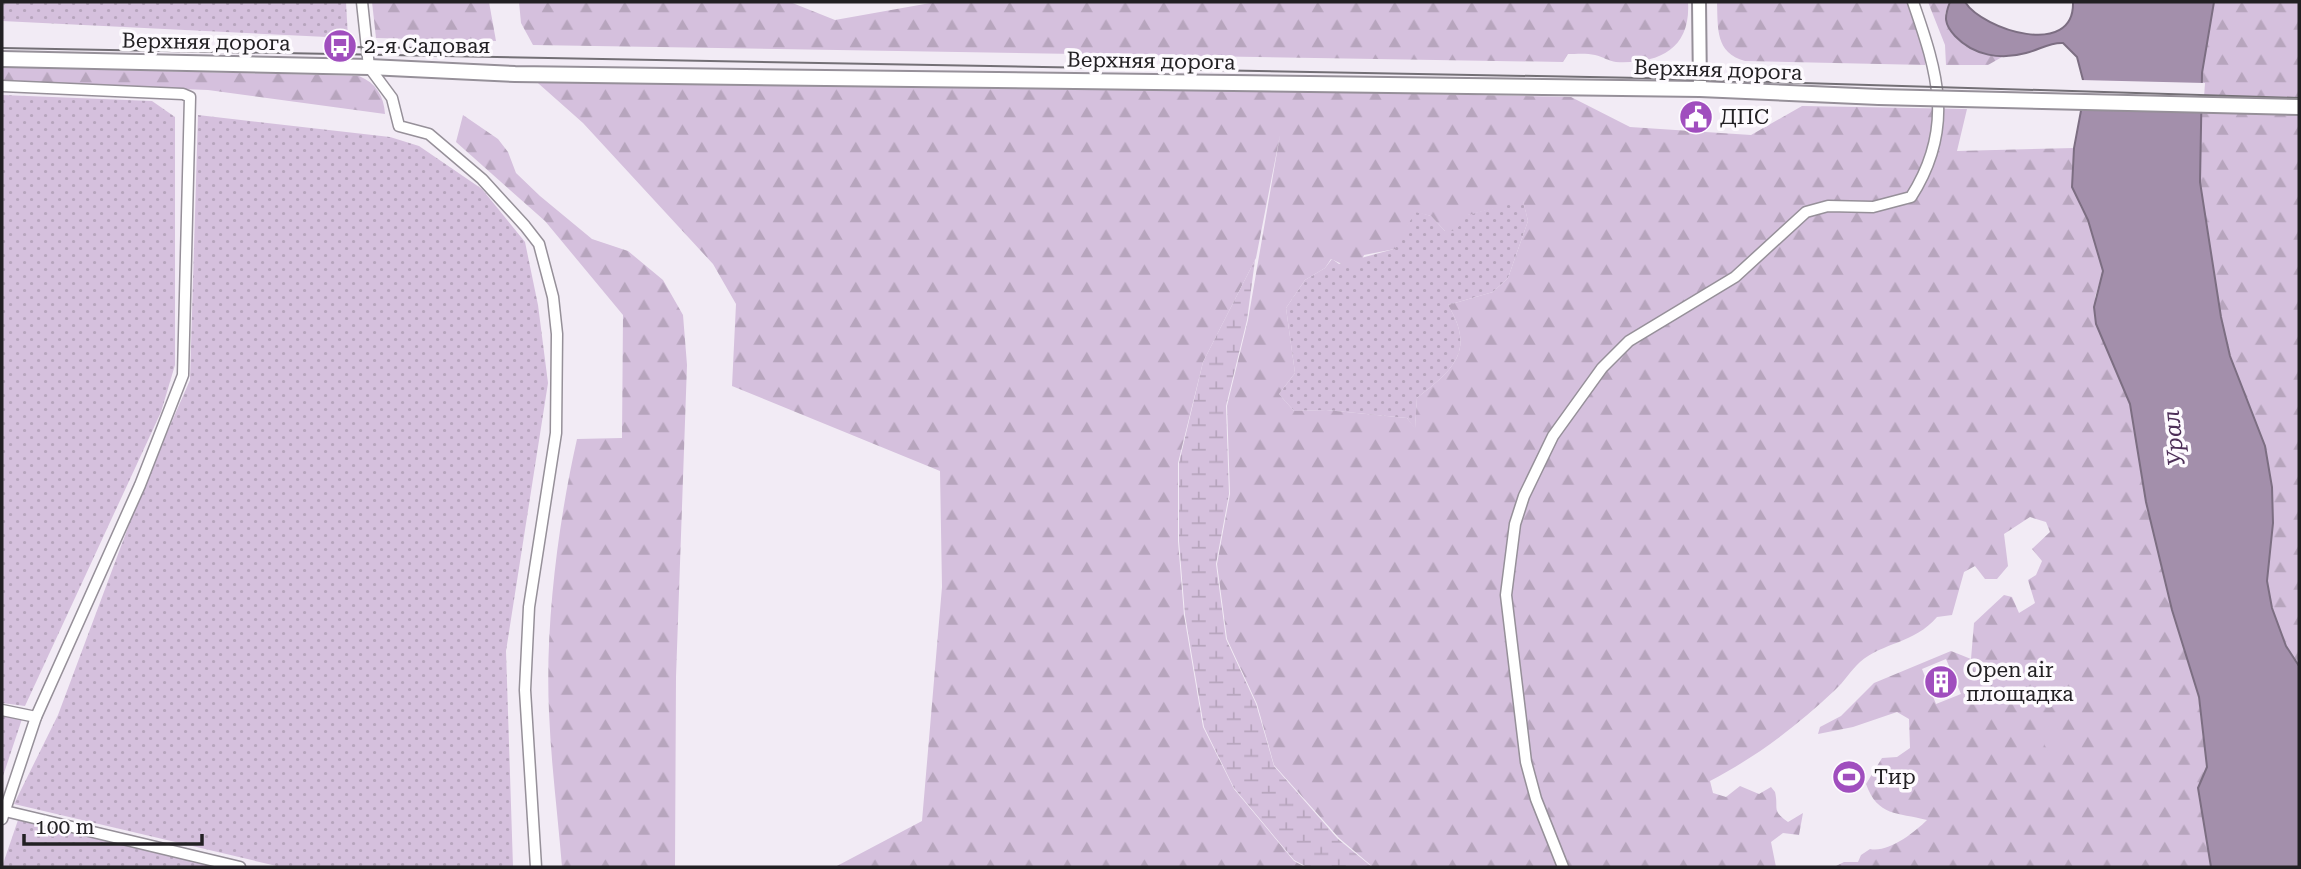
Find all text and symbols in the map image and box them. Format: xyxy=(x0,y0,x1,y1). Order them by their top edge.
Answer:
bus stop icon: 2-я Садовая xyxy=(321,27,359,65)
street label: Верхняя дорога xyxy=(121,29,291,55)
place label: 2-я Садовая xyxy=(364,34,490,58)
street label: Верхняя дорога xyxy=(1066,48,1236,74)
street label: Верхняя дорога xyxy=(1633,55,1803,85)
public building icon: ДПС xyxy=(1677,98,1715,136)
place label: ДПС xyxy=(1720,105,1769,129)
water label: Урал xyxy=(2158,409,2190,467)
place label: Open air площадка xyxy=(1966,658,2074,706)
building icon: Open air площадка xyxy=(1922,663,1960,701)
sports icon: Тир xyxy=(1830,758,1868,796)
place label: Тир xyxy=(1874,765,1916,789)
scale bar xyxy=(24,802,203,846)
text: 100 m xyxy=(35,815,95,839)

